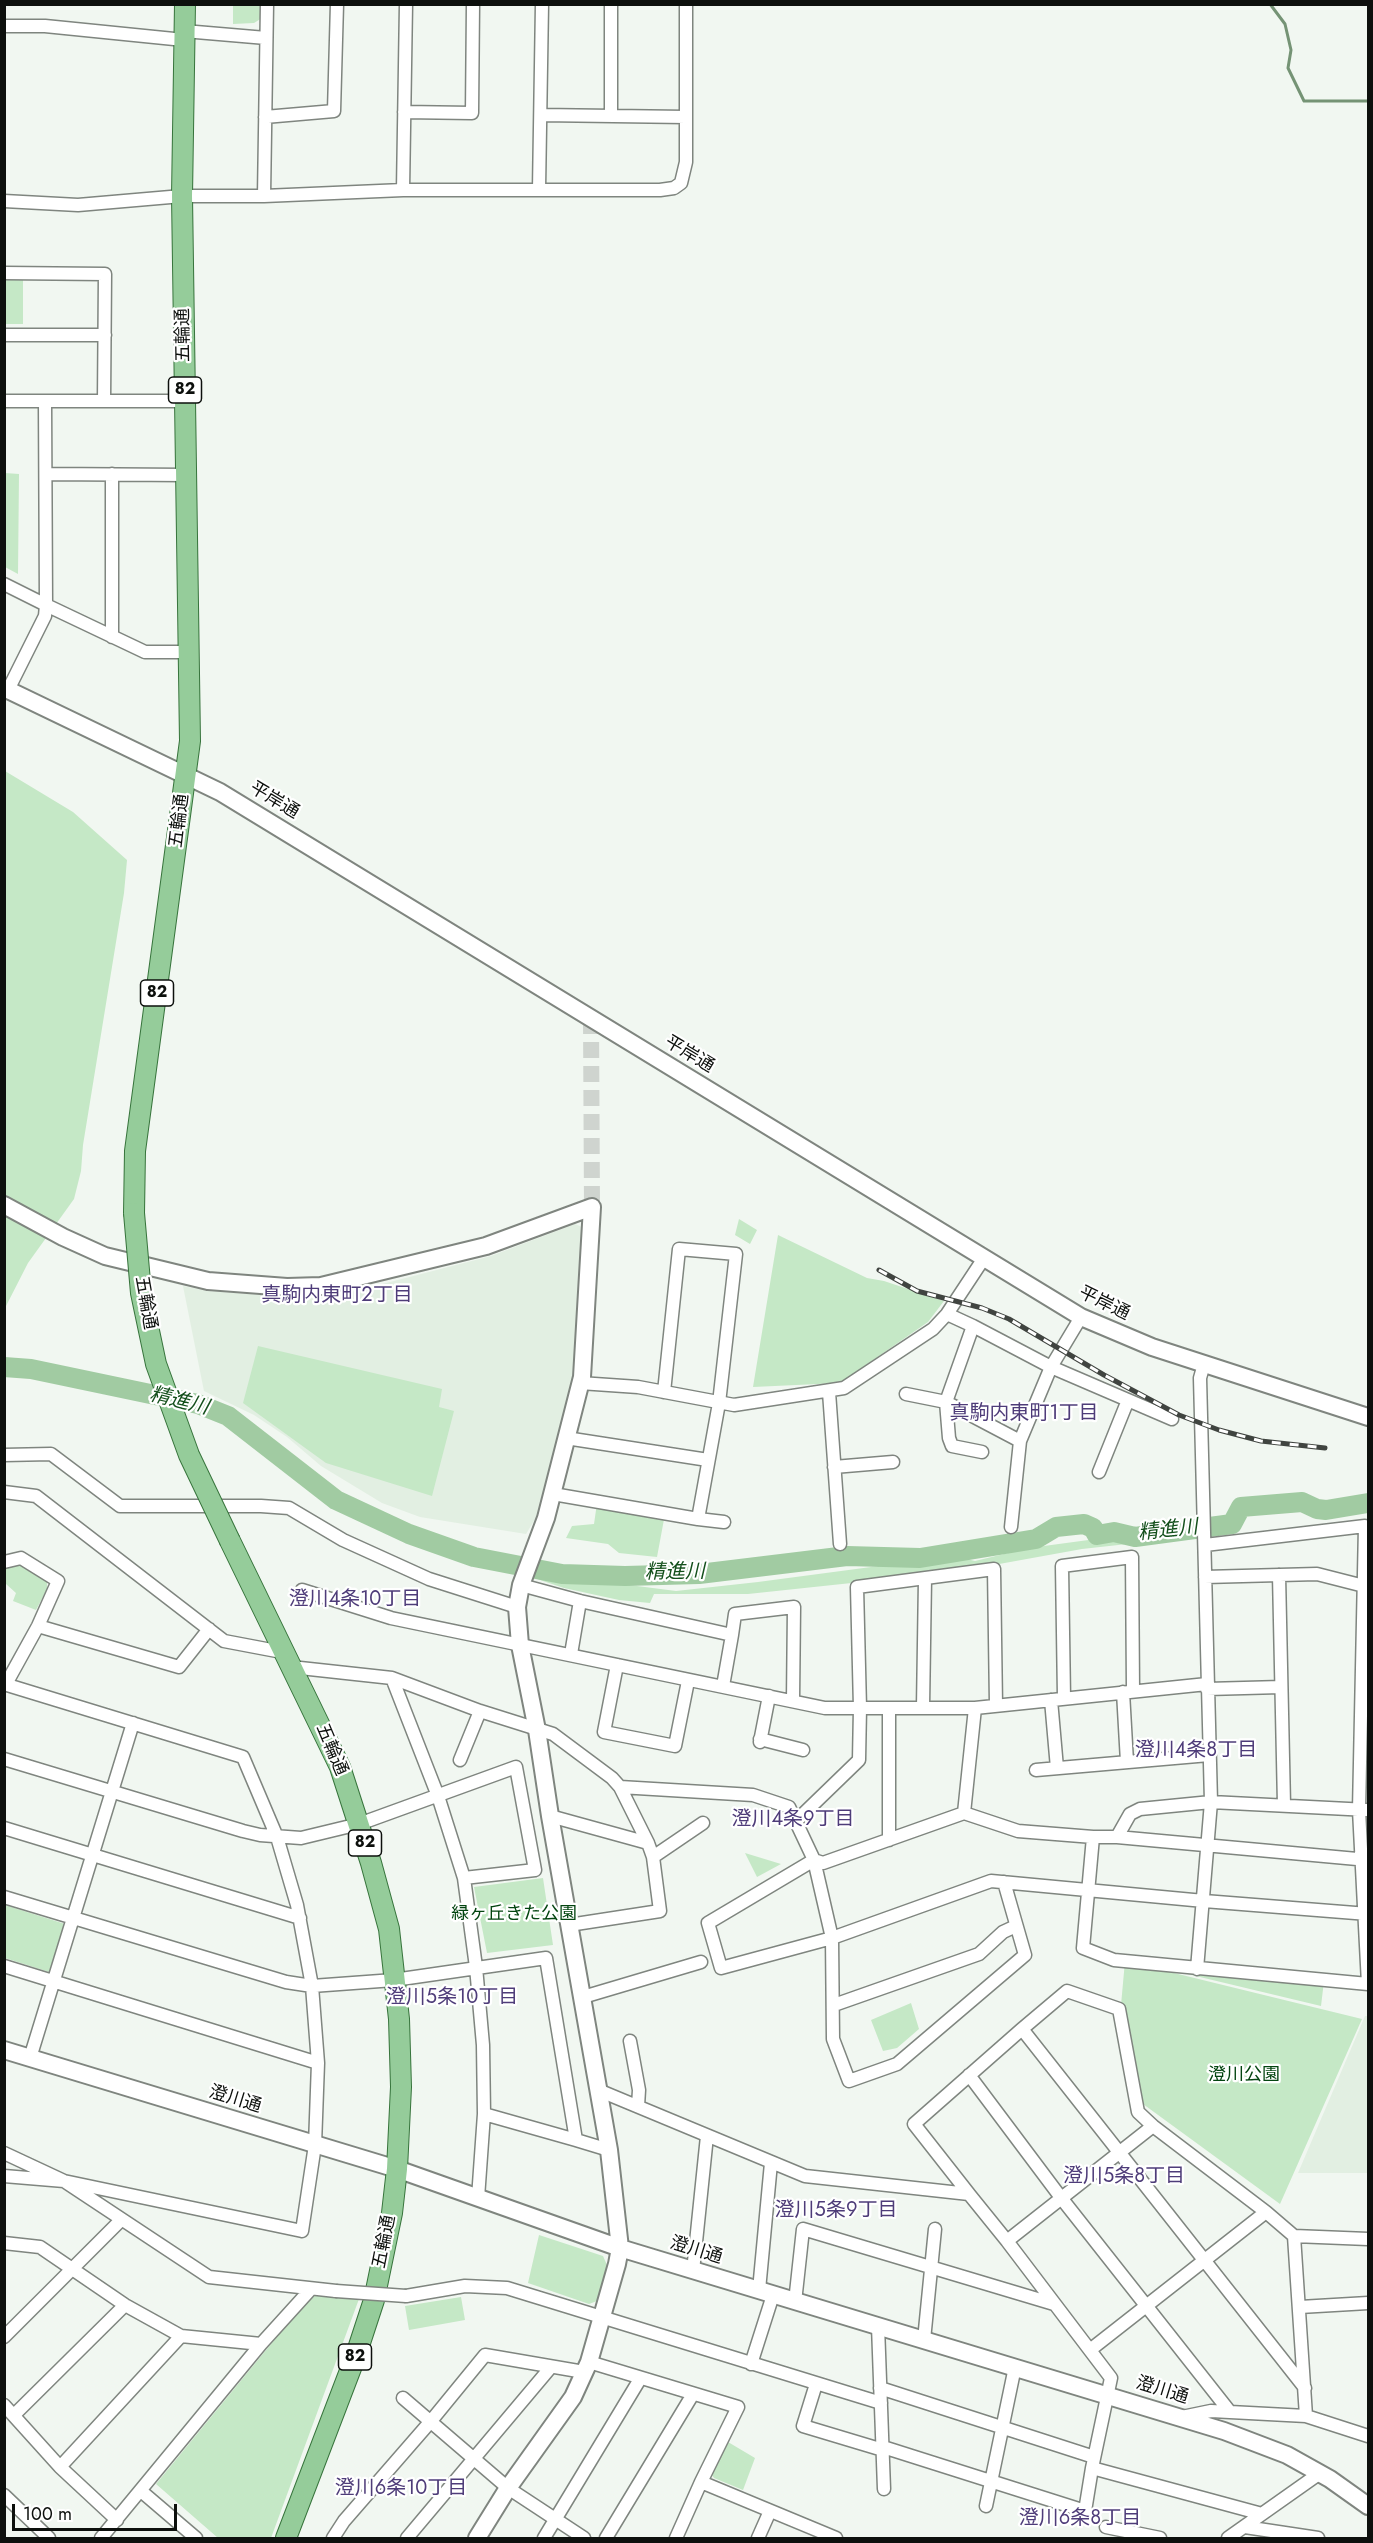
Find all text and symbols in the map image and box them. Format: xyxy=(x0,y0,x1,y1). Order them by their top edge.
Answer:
street label: 五輪通 xyxy=(173,308,195,362)
road number: 82 xyxy=(168,377,201,403)
street label: 平岸通 xyxy=(245,778,303,824)
street label: 五輪通 xyxy=(166,793,194,849)
road number: 82 xyxy=(140,980,174,1006)
street label: 平岸通 xyxy=(660,1032,718,1078)
street label: 五輪通 xyxy=(130,1275,160,1331)
street label: 平岸通 xyxy=(1075,1282,1133,1326)
district label: 真駒内東町2丁目 xyxy=(261,1284,413,1308)
water label: 精進川 xyxy=(147,1383,211,1421)
district label: 真駒内東町1丁目 xyxy=(950,1402,1098,1426)
water label: 精進川 xyxy=(1137,1516,1199,1546)
water label: 精進川 xyxy=(645,1560,705,1586)
district label: 澄川4条10丁目 xyxy=(289,1588,421,1612)
street label: 五輪通 xyxy=(311,1721,351,1779)
district label: 澄川4条8丁目 xyxy=(1135,1739,1257,1763)
district label: 澄川4条9丁目 xyxy=(731,1808,855,1832)
road number: 82 xyxy=(348,1830,382,1856)
park label: 緑ヶ丘きた公園 xyxy=(451,1904,577,1926)
district label: 澄川5条10丁目 xyxy=(386,1986,518,2010)
park label: 澄川公園 xyxy=(1208,2065,1280,2087)
street label: 澄川通 xyxy=(206,2082,264,2118)
district label: 澄川5条8丁目 xyxy=(1063,2165,1185,2189)
district label: 澄川5条9丁目 xyxy=(775,2199,897,2223)
street label: 五輪通 xyxy=(369,2213,401,2271)
street label: 澄川通 xyxy=(667,2233,725,2269)
road number: 82 xyxy=(338,2344,372,2370)
street label: 澄川通 xyxy=(1133,2373,1191,2409)
district label: 澄川6条10丁目 xyxy=(335,2477,467,2501)
scale bar xyxy=(15,2492,180,2530)
text: 100 m xyxy=(23,2501,72,2527)
district label: 澄川6条8丁目 xyxy=(1019,2507,1141,2531)

